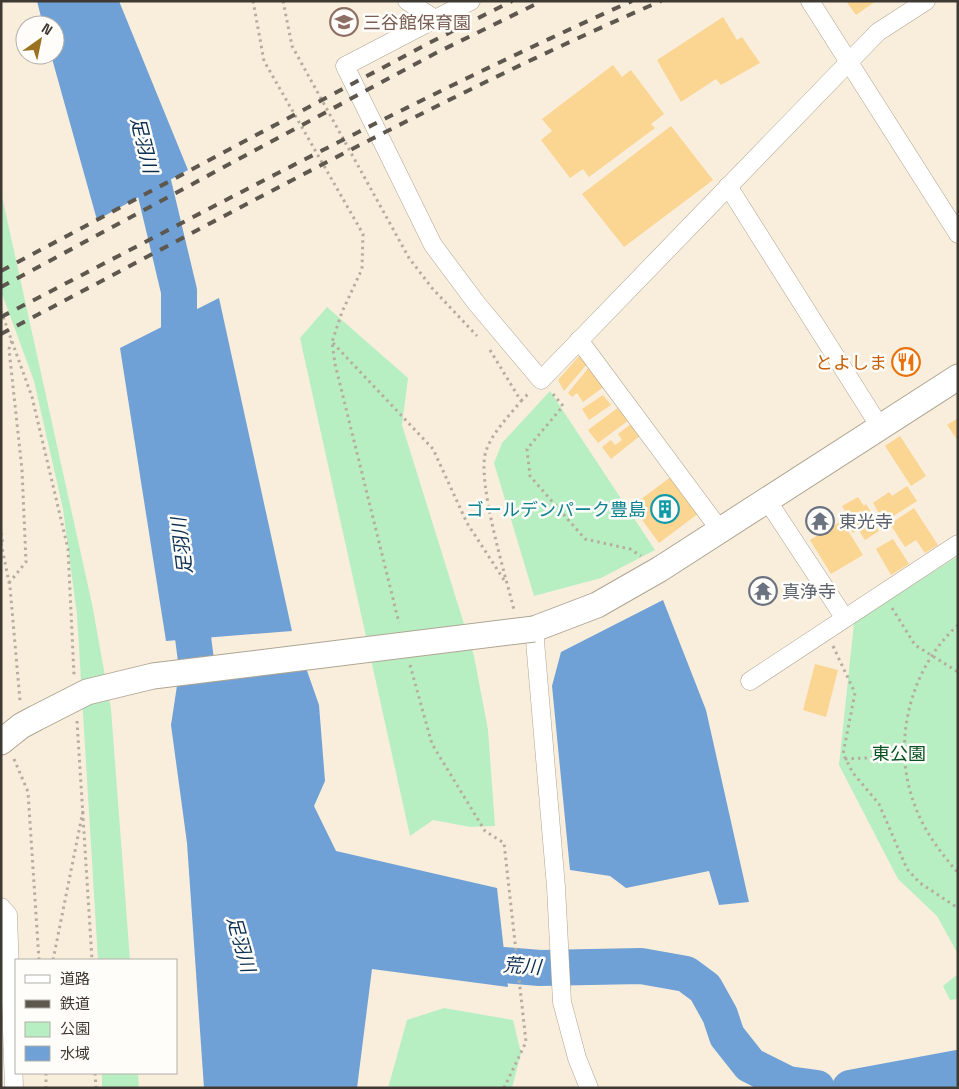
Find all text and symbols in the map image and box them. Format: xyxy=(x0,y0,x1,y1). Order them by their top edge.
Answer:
school or university icon: 三谷館保育園 xyxy=(329,7,359,37)
place label: 三谷館保育園 xyxy=(363,11,471,34)
north arrow xyxy=(15,15,65,65)
text: N xyxy=(38,19,56,39)
water label: 足羽川 xyxy=(125,114,164,178)
restaurant icon: とよしま xyxy=(891,347,921,377)
place label: とよしま xyxy=(815,351,887,374)
building icon: ゴールデンパーク豊島 xyxy=(650,494,680,524)
place label: ゴールデンパーク豊島 xyxy=(466,498,646,521)
temple icon: 東光寺 xyxy=(805,506,835,536)
place label: 東光寺 xyxy=(839,510,893,533)
water label: 足羽川 xyxy=(166,514,198,576)
temple icon: 真浄寺 xyxy=(748,576,778,606)
place label: 真浄寺 xyxy=(782,580,836,603)
park label: 東公園 xyxy=(872,742,926,765)
water label: 足羽川 xyxy=(221,913,261,977)
water label: 荒川 xyxy=(502,952,544,980)
legend xyxy=(15,959,178,1074)
text: 道路 xyxy=(60,969,90,988)
text: 鉄道 xyxy=(60,994,90,1013)
text: 公園 xyxy=(60,1019,90,1038)
text: 水域 xyxy=(60,1044,90,1063)

